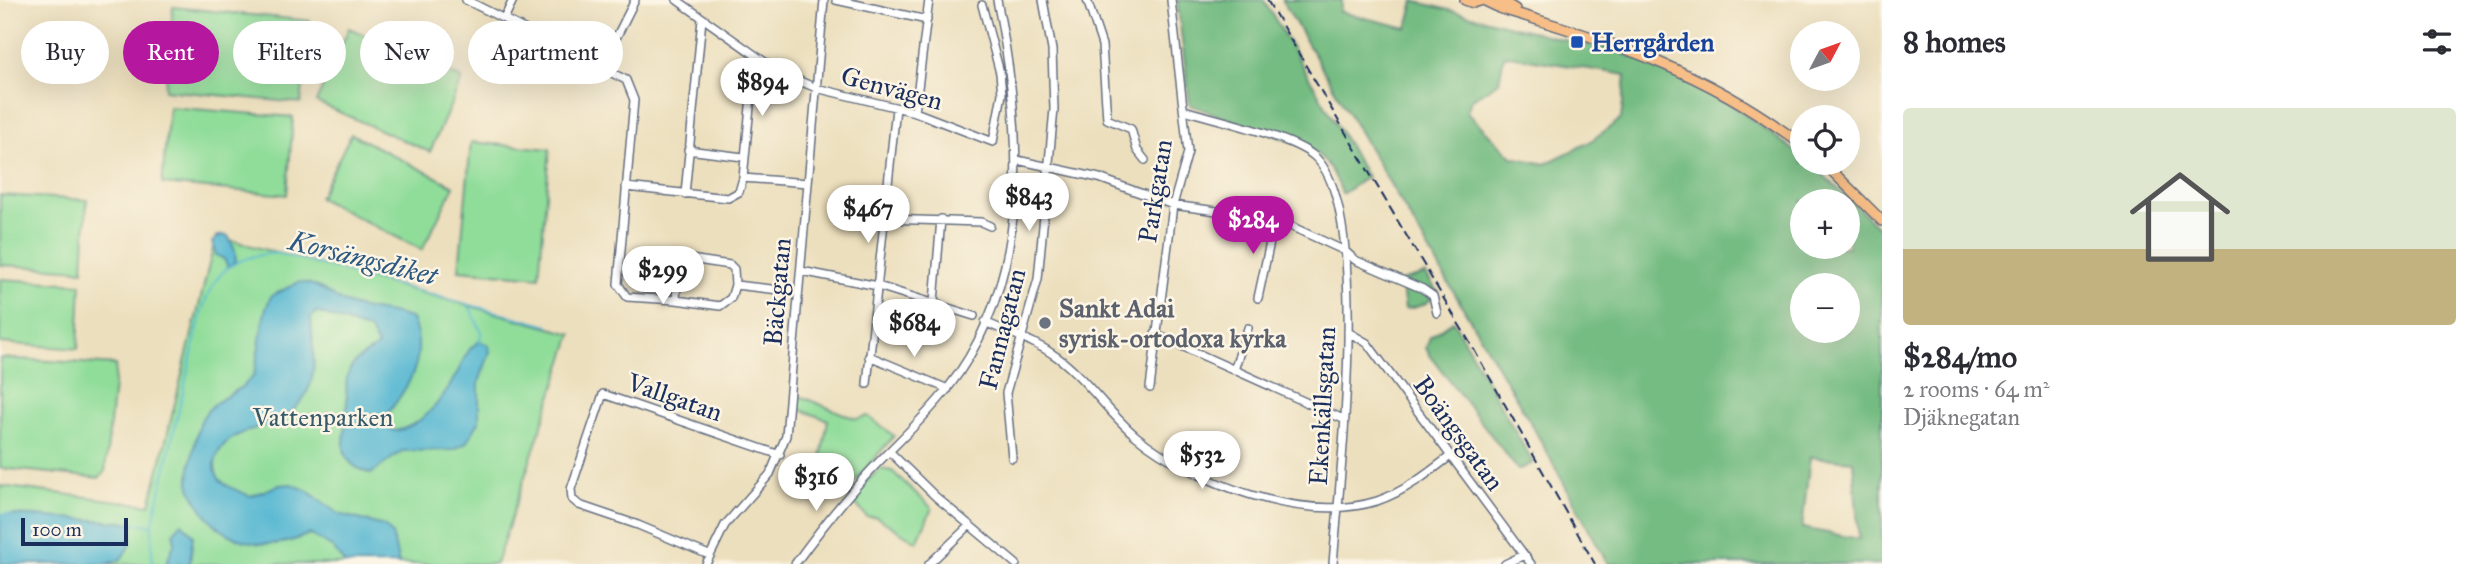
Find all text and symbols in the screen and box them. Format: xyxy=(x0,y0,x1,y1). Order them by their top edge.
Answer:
chip: Buy xyxy=(21,21,109,84)
chip: Rent xyxy=(123,21,219,84)
chip: Filters xyxy=(233,21,346,84)
chip: New xyxy=(360,21,454,84)
chip: Apartment xyxy=(468,21,623,84)
north arrow xyxy=(1790,21,1860,91)
map controls xyxy=(1790,21,1860,343)
icon: filters xyxy=(2418,23,2456,61)
text: 8 homes xyxy=(1903,24,2006,60)
place label: Herrgården xyxy=(1591,26,1714,59)
marker: Herrgården xyxy=(1569,34,1585,50)
pin: $894 xyxy=(721,58,803,118)
street label: Genvägen xyxy=(838,59,946,117)
text: $894 xyxy=(736,67,788,95)
button: locate xyxy=(1790,105,1860,175)
street label: Parkgatan xyxy=(1131,137,1179,245)
icon: home xyxy=(2117,154,2243,280)
pin: $843 xyxy=(988,174,1070,233)
text: $843 xyxy=(1005,182,1053,210)
pin: $467 xyxy=(827,186,909,245)
button: + xyxy=(1790,189,1860,259)
text: $467 xyxy=(843,194,893,222)
pin: $284 xyxy=(1212,196,1294,256)
text: $284 xyxy=(1228,205,1278,233)
water label: Korsängsdiket xyxy=(283,222,443,294)
street label: Bäckgatan xyxy=(756,237,798,347)
pin: $299 xyxy=(622,246,704,306)
text: $299 xyxy=(638,255,688,283)
street label: Fannagatan xyxy=(971,265,1033,393)
button: − xyxy=(1790,273,1860,343)
place label: Sankt Adai syrisk-ortodoxa kyrka xyxy=(1059,292,1287,354)
pin: $684 xyxy=(873,300,955,359)
text: $684 xyxy=(889,308,939,336)
marker: Sankt Adai syrisk-ortodoxa kyrka xyxy=(1037,315,1053,331)
street label: Ekenkällsgatan xyxy=(1302,326,1342,486)
text: $284/mo xyxy=(1903,339,2017,375)
street label: Vallgatan xyxy=(622,366,727,428)
street label: Boängsgatan xyxy=(1407,369,1511,497)
text: 2 rooms · 64 m² xyxy=(1903,375,2049,403)
park label: Vattenparken xyxy=(252,401,393,433)
text: Djäknegatan xyxy=(1903,403,2020,431)
pin: $532 xyxy=(1161,432,1243,491)
text: $532 xyxy=(1179,440,1225,468)
pin: $316 xyxy=(775,454,857,513)
text: $316 xyxy=(794,462,838,490)
scale bar xyxy=(21,515,128,547)
text: 100 m xyxy=(32,518,82,541)

